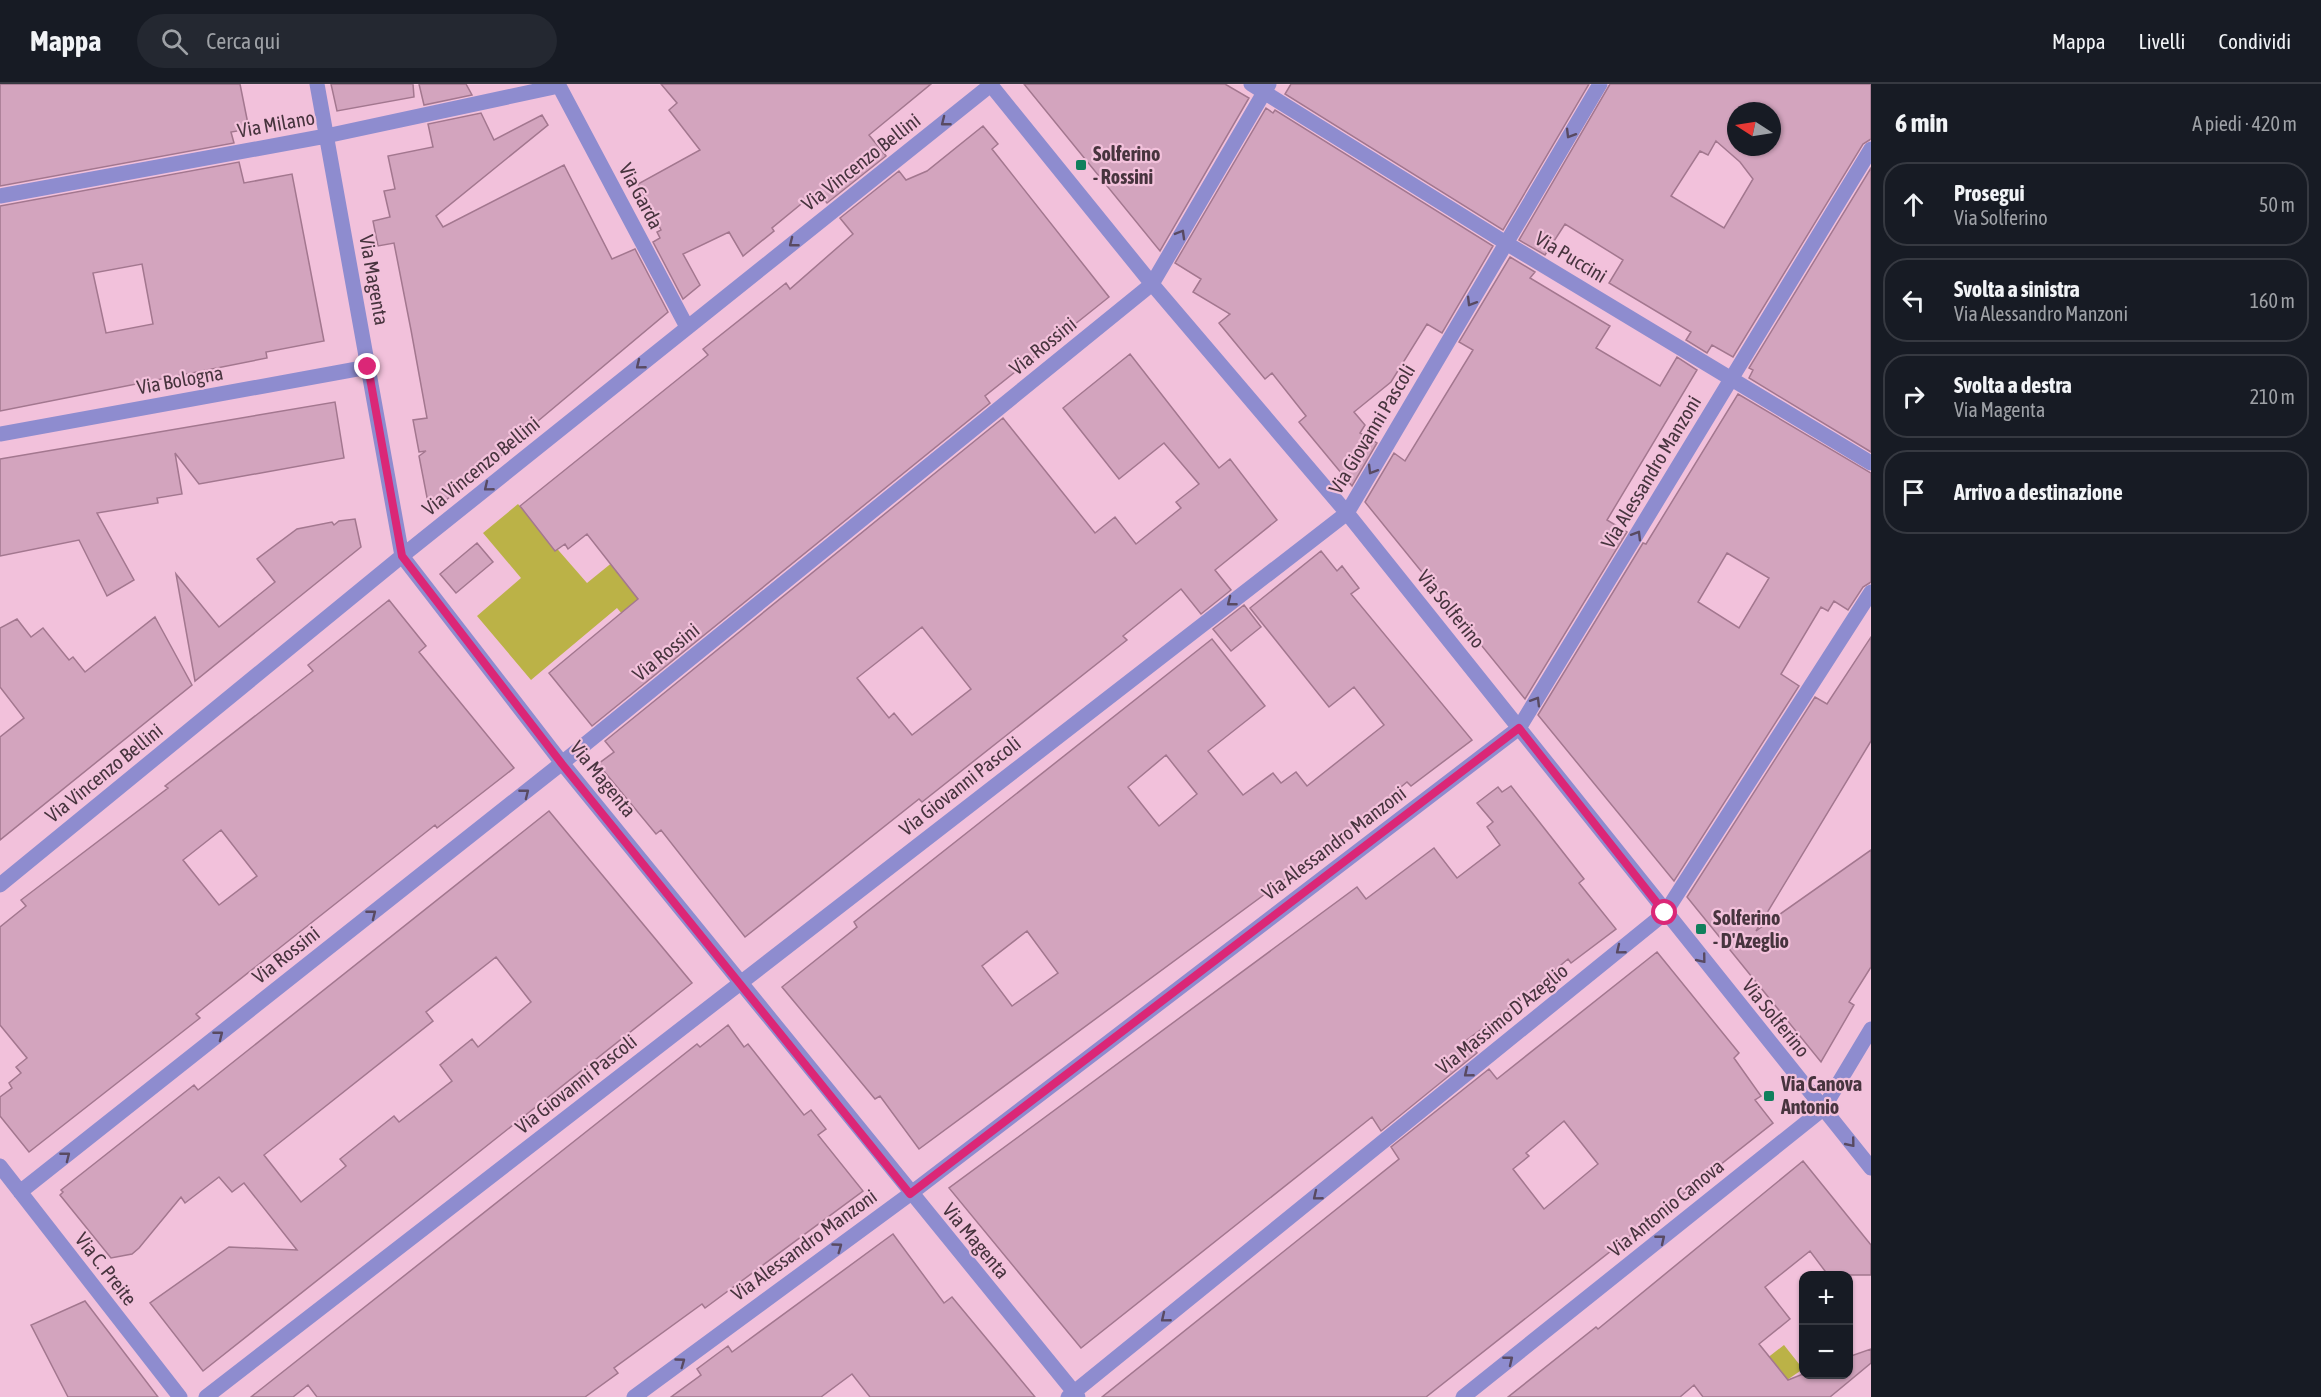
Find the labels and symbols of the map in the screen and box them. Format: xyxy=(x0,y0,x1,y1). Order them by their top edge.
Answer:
north arrow xyxy=(1727,102,1781,156)
street label: Via Milano xyxy=(235,105,316,142)
street label: Via Vincenzo Bellini xyxy=(797,108,924,215)
one-way arrow xyxy=(941,114,952,125)
one-way arrow xyxy=(1565,128,1577,138)
place label: Solferino - Rossini xyxy=(1093,142,1160,188)
marker: Solferino - Rossini xyxy=(1074,158,1088,172)
street label: Via Garda xyxy=(615,159,668,233)
street label: Via Puccini xyxy=(1531,226,1611,287)
one-way arrow xyxy=(1174,230,1186,240)
street label: Via Magenta xyxy=(355,233,394,327)
one-way arrow xyxy=(789,236,800,247)
one-way arrow xyxy=(1466,296,1478,306)
street label: Via Rossini xyxy=(1005,312,1081,379)
route end xyxy=(354,353,380,379)
one-way arrow xyxy=(636,357,647,368)
street label: Via Giovanni Pascoli xyxy=(1324,360,1419,498)
street label: Via Bologna xyxy=(135,361,225,398)
street label: Via Alessandro Manzoni xyxy=(1596,391,1705,552)
street label: Via Vincenzo Bellini xyxy=(418,411,544,520)
one-way arrow xyxy=(1367,464,1379,474)
one-way arrow xyxy=(484,479,495,490)
one-way arrow xyxy=(1630,531,1642,541)
street label: Via Solferino xyxy=(1413,565,1490,652)
one-way arrow xyxy=(1227,595,1238,606)
street label: Via Rossini xyxy=(628,618,704,685)
one-way arrow xyxy=(1528,697,1540,707)
street label: Via Vincenzo Bellini xyxy=(41,718,167,827)
street label: Via Giovanni Pascoli xyxy=(895,731,1025,840)
street label: Via Magenta xyxy=(566,736,641,821)
street label: Via Alessandro Manzoni xyxy=(1257,781,1410,904)
one-way arrow xyxy=(518,789,529,800)
route start xyxy=(1651,899,1677,925)
place label: Solferino - D'Azeglio xyxy=(1713,906,1789,952)
one-way arrow xyxy=(365,910,376,921)
street label: Via Rossini xyxy=(248,921,324,988)
marker: Solferino - D'Azeglio xyxy=(1694,922,1708,936)
one-way arrow xyxy=(1616,943,1627,954)
one-way arrow xyxy=(1695,952,1706,963)
street label: Via Massimo D'Azeglio xyxy=(1431,958,1572,1079)
street label: Via Solferino xyxy=(1738,974,1815,1061)
street label: Via Giovanni Pascoli xyxy=(511,1029,641,1138)
one-way arrow xyxy=(212,1031,223,1042)
one-way arrow xyxy=(1464,1065,1475,1076)
place label: Via Canova Antonio xyxy=(1780,1072,1862,1118)
marker: Via Canova Antonio xyxy=(1762,1089,1776,1103)
one-way arrow xyxy=(1844,1136,1855,1147)
one-way arrow xyxy=(59,1152,70,1163)
street label: Via Antonio Canova xyxy=(1603,1154,1728,1261)
street label: Via Alessandro Manzoni xyxy=(726,1184,881,1305)
one-way arrow xyxy=(1313,1188,1324,1199)
street label: Via Magenta xyxy=(938,1198,1014,1283)
street label: Via C. Preite xyxy=(71,1228,142,1310)
one-way arrow xyxy=(1654,1235,1665,1246)
one-way arrow xyxy=(831,1243,842,1254)
one-way arrow xyxy=(1161,1311,1172,1322)
one-way arrow xyxy=(1502,1357,1513,1368)
one-way arrow xyxy=(674,1359,685,1370)

